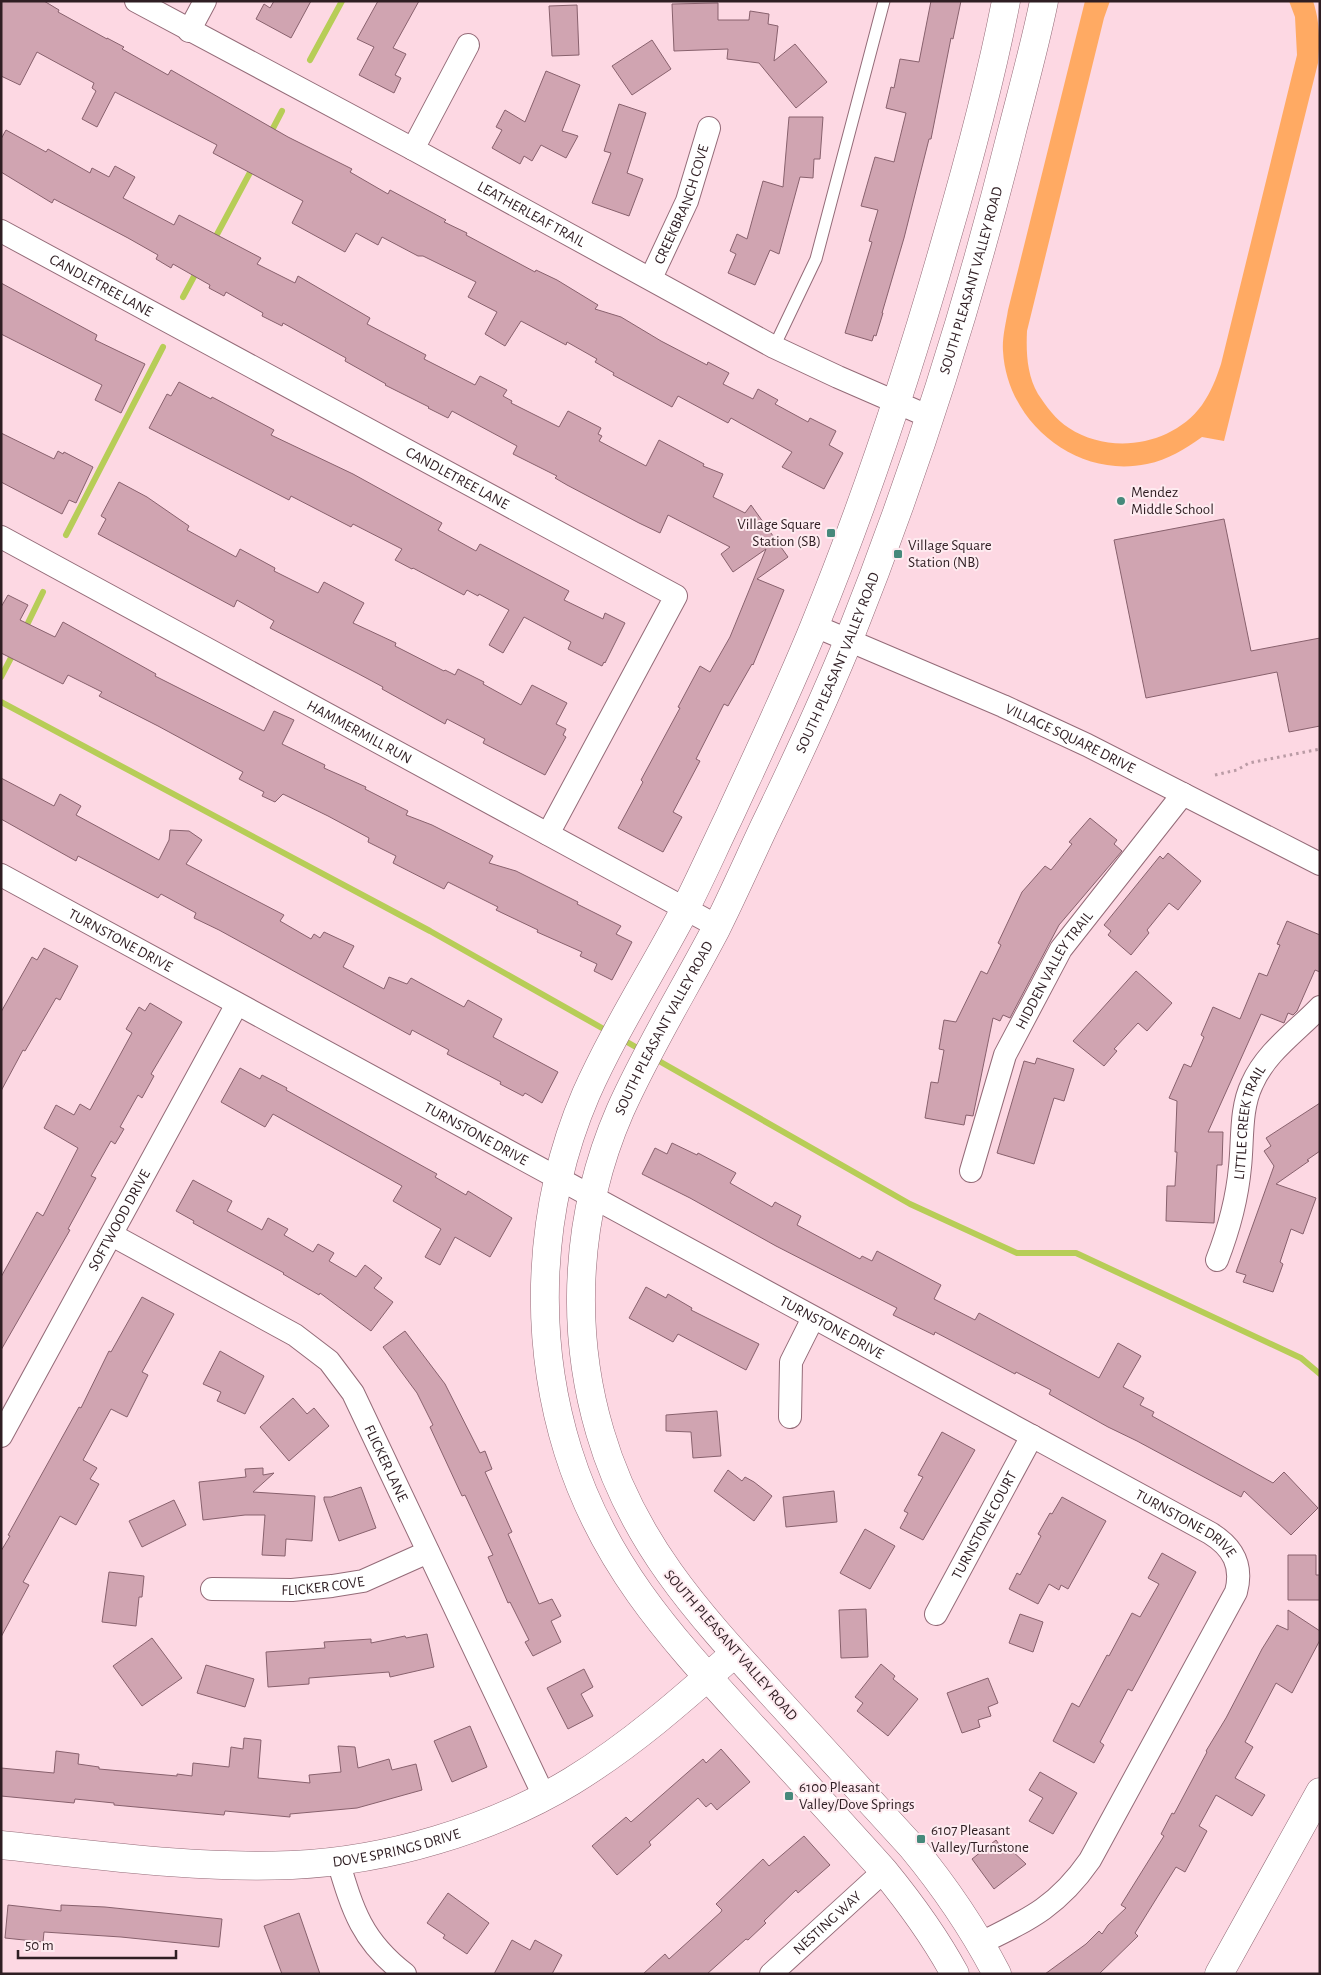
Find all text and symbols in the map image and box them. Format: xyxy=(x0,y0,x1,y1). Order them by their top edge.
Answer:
street label: CREEKBRANCH COVE xyxy=(652,143,712,267)
street label: LEATHERLEAF TRAIL xyxy=(475,179,588,250)
street label: SOUTH PLEASANT VALLEY ROAD xyxy=(937,185,1006,376)
street label: CANDLETREE LANE xyxy=(47,252,155,320)
street label: CANDLETREE LANE xyxy=(403,444,511,512)
place label: Mendez Middle School xyxy=(1131,485,1214,517)
marker: Mendez Middle School xyxy=(1115,495,1127,507)
place label: Village Square Station (SB) xyxy=(737,517,821,549)
marker: Village Square Station (SB) xyxy=(825,527,837,539)
place label: Village Square Station (NB) xyxy=(908,538,992,570)
marker: Village Square Station (NB) xyxy=(892,548,904,560)
street label: SOUTH PLEASANT VALLEY ROAD xyxy=(793,570,882,755)
street label: HAMMERMILL RUN xyxy=(304,698,414,767)
street label: VILLAGE SQUARE DRIVE xyxy=(1003,701,1138,776)
street label: TURNSTONE DRIVE xyxy=(66,906,175,975)
street label: HIDDEN VALLEY TRAIL xyxy=(1013,908,1096,1032)
street label: SOUTH PLEASANT VALLEY ROAD xyxy=(612,938,716,1117)
street label: LITTLE CREEK TRAIL xyxy=(1232,1062,1269,1180)
street label: TURNSTONE DRIVE xyxy=(421,1100,530,1168)
street label: SOFTWOOD DRIVE xyxy=(86,1167,153,1273)
street label: TURNSTONE DRIVE xyxy=(777,1293,886,1362)
street label: FLICKER LANE xyxy=(361,1423,410,1504)
street label: TURNSTONE COURT xyxy=(949,1468,1020,1582)
street label: TURNSTONE DRIVE xyxy=(1133,1487,1239,1560)
street label: SOUTH PLEASANT VALLEY ROAD xyxy=(661,1567,800,1724)
street label: FLICKER COVE xyxy=(281,1574,365,1598)
place label: 6100 Pleasant Valley/Dove Springs xyxy=(799,1780,915,1812)
marker: 6100 Pleasant Valley/Dove Springs xyxy=(783,1790,795,1802)
place label: 6107 Pleasant Valley/Turnstone xyxy=(931,1823,1029,1855)
street label: DOVE SPRINGS DRIVE xyxy=(332,1826,462,1870)
marker: 6107 Pleasant Valley/Turnstone xyxy=(915,1833,927,1845)
street label: NESTING WAY xyxy=(791,1889,864,1958)
scale bar xyxy=(18,1928,175,1960)
text: 50 m xyxy=(25,1938,54,1953)

